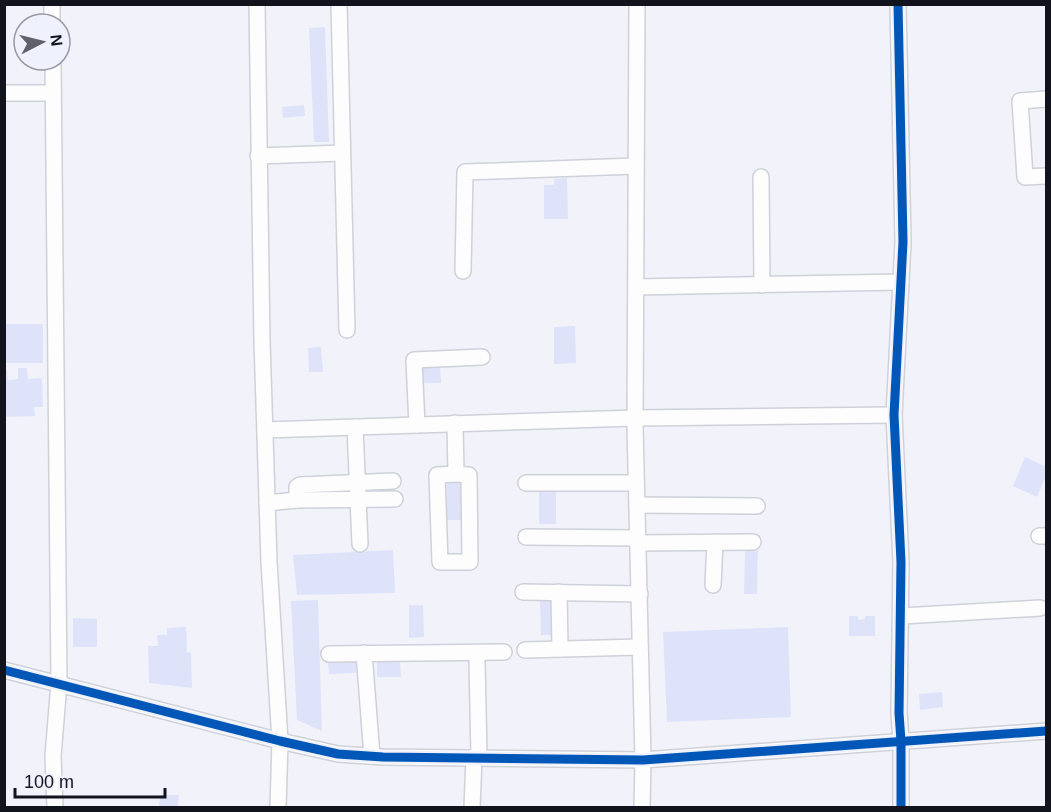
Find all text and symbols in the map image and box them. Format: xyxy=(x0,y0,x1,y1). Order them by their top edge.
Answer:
north arrow xyxy=(12,12,72,72)
text: N xyxy=(47,33,66,47)
scale bar xyxy=(15,761,165,799)
text: 100 m xyxy=(24,772,74,792)

